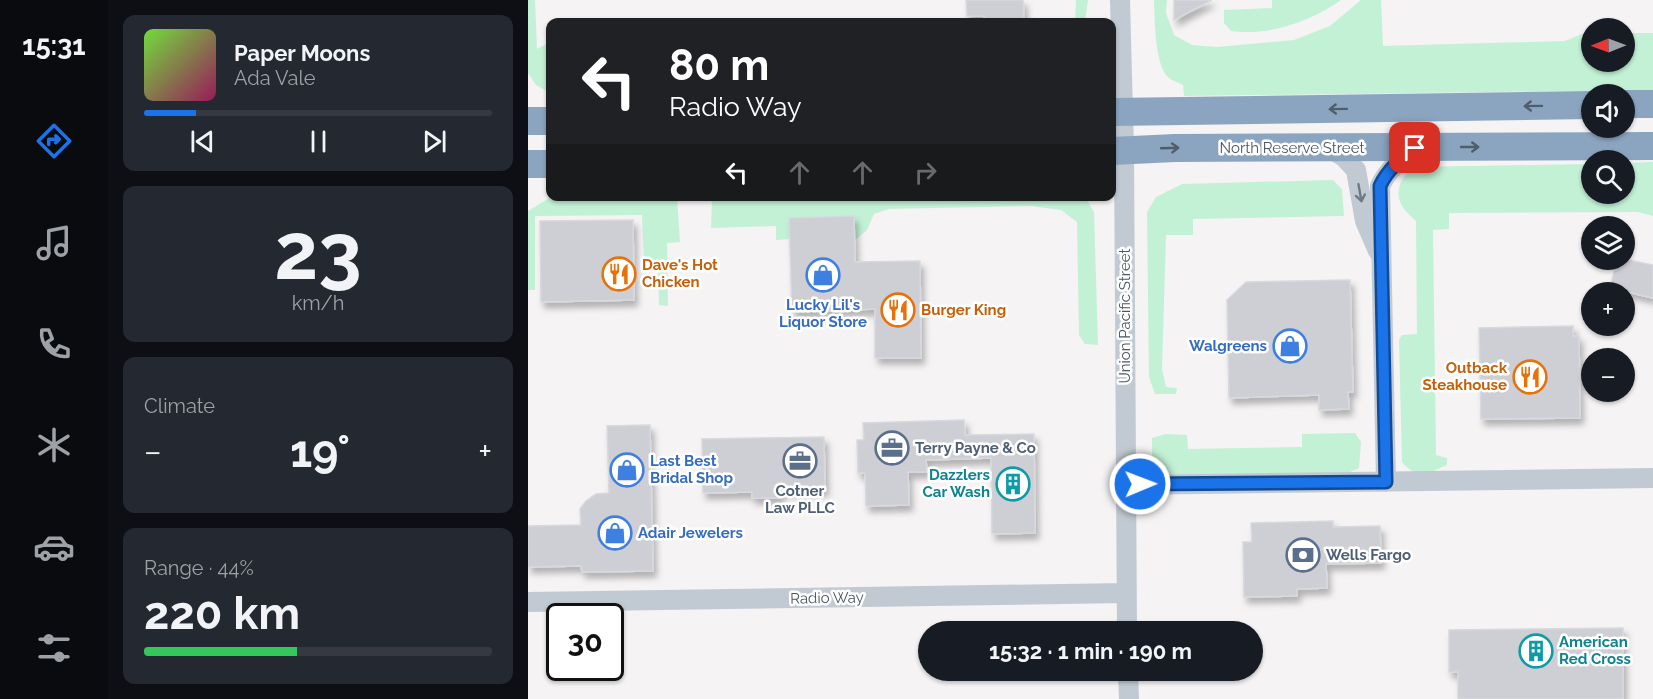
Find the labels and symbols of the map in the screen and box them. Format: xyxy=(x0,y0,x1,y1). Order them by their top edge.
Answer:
north arrow xyxy=(1581,18,1635,72)
one-way arrow xyxy=(1524,100,1544,111)
one-way arrow xyxy=(1329,103,1349,114)
pin xyxy=(1389,122,1440,173)
street label: North Reserve Street xyxy=(1220,139,1364,157)
one-way arrow xyxy=(1459,142,1479,153)
one-way arrow xyxy=(1159,143,1179,154)
one-way arrow xyxy=(1354,182,1365,202)
street label: Union Pacific Street xyxy=(1116,249,1134,383)
restaurant icon: Dave's Hot Chicken xyxy=(601,256,637,292)
place label: Dave's Hot Chicken xyxy=(642,256,718,291)
shop icon: Lucky Lil's Liquor Store xyxy=(805,257,841,293)
restaurant icon: Burger King xyxy=(880,292,916,328)
place label: Lucky Lil's Liquor Store xyxy=(779,296,867,331)
place label: Burger King xyxy=(921,301,1006,319)
shop icon: Walgreens xyxy=(1272,328,1308,364)
place label: Walgreens xyxy=(1189,337,1267,355)
place label: Outback Steakhouse xyxy=(1423,359,1508,394)
restaurant icon: Outback Steakhouse xyxy=(1512,359,1548,395)
office icon: Terry Payne & Co xyxy=(874,430,910,466)
place label: Terry Payne & Co xyxy=(915,439,1036,457)
office icon: Cotner Law PLLC xyxy=(782,443,818,479)
shop icon: Last Best Bridal Shop xyxy=(609,452,645,488)
place label: Last Best Bridal Shop xyxy=(650,452,733,487)
position arrow xyxy=(1108,452,1172,516)
place label: Dazzlers Car Wash xyxy=(923,466,990,501)
building icon: Dazzlers Car Wash xyxy=(995,466,1031,502)
place label: Cotner Law PLLC xyxy=(765,482,835,517)
shop icon: Adair Jewelers xyxy=(597,515,633,551)
place label: Adair Jewelers xyxy=(638,524,743,542)
bank icon: Wells Fargo xyxy=(1285,537,1321,573)
place label: Wells Fargo xyxy=(1326,546,1411,564)
street label: Radio Way xyxy=(790,588,864,608)
speed limit sign: 30 xyxy=(546,603,624,681)
building icon: American Red Cross xyxy=(1518,633,1554,669)
place label: American Red Cross xyxy=(1559,633,1631,668)

